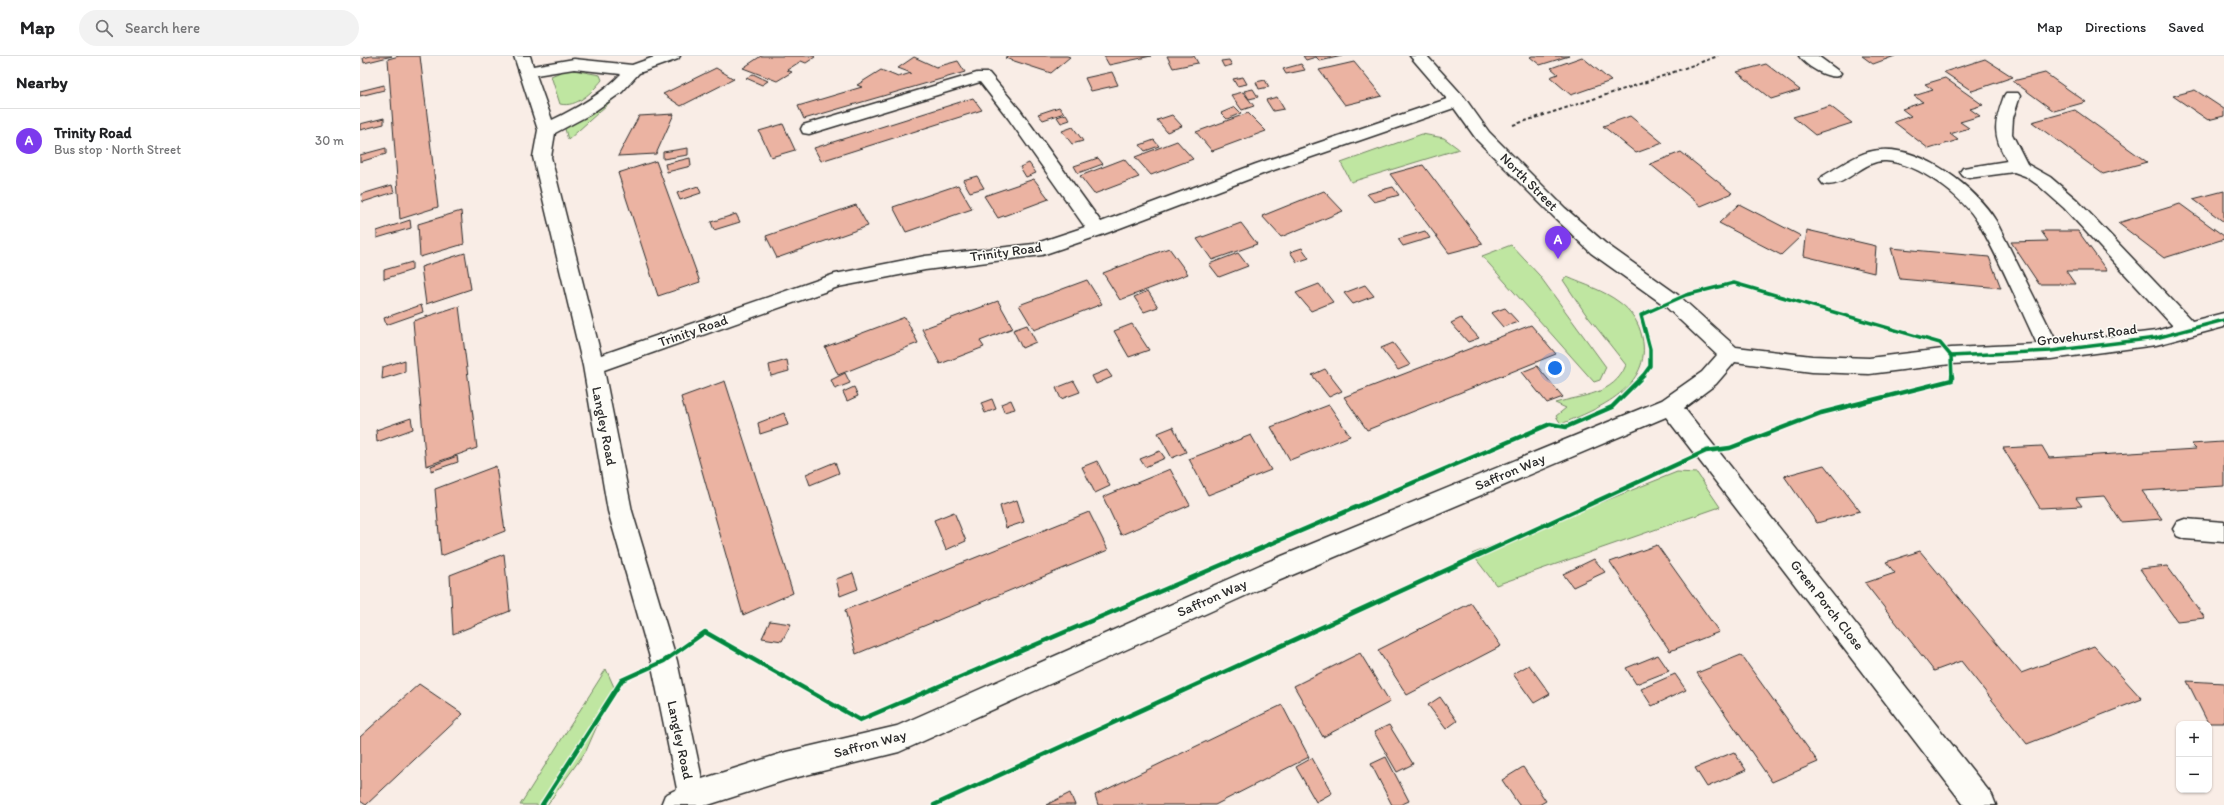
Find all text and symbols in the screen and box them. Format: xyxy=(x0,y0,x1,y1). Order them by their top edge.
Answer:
search box xyxy=(79,10,359,46)
text: Map xyxy=(20,16,55,39)
icon: search xyxy=(93,17,115,39)
text: Search here xyxy=(125,19,200,37)
text: Map xyxy=(2037,19,2063,36)
text: Directions xyxy=(2085,19,2146,36)
text: Saved xyxy=(2168,19,2204,36)
text: Nearby xyxy=(16,72,68,92)
text: Trinity Road xyxy=(54,124,132,142)
text: A xyxy=(25,133,33,148)
text: 30 m xyxy=(315,133,344,148)
text: Bus stop · North Street xyxy=(54,142,181,157)
street label: North Street xyxy=(1496,149,1562,215)
pin: A xyxy=(1545,226,1571,259)
street label: Trinity Road xyxy=(969,238,1044,265)
street label: Trinity Road xyxy=(656,311,730,351)
street label: Grovehurst Road xyxy=(2036,320,2138,350)
your location xyxy=(1545,358,1565,378)
street label: Langley Road xyxy=(588,385,620,467)
street label: Saffron Way xyxy=(1472,449,1548,494)
street label: Green Porch Close xyxy=(1787,557,1868,654)
street label: Saffron Way xyxy=(1175,575,1250,621)
street label: Langley Road xyxy=(663,699,697,781)
map controls xyxy=(2176,721,2212,793)
button: + xyxy=(2176,721,2212,757)
street label: Saffron Way xyxy=(832,726,909,762)
button: − xyxy=(2176,757,2212,793)

